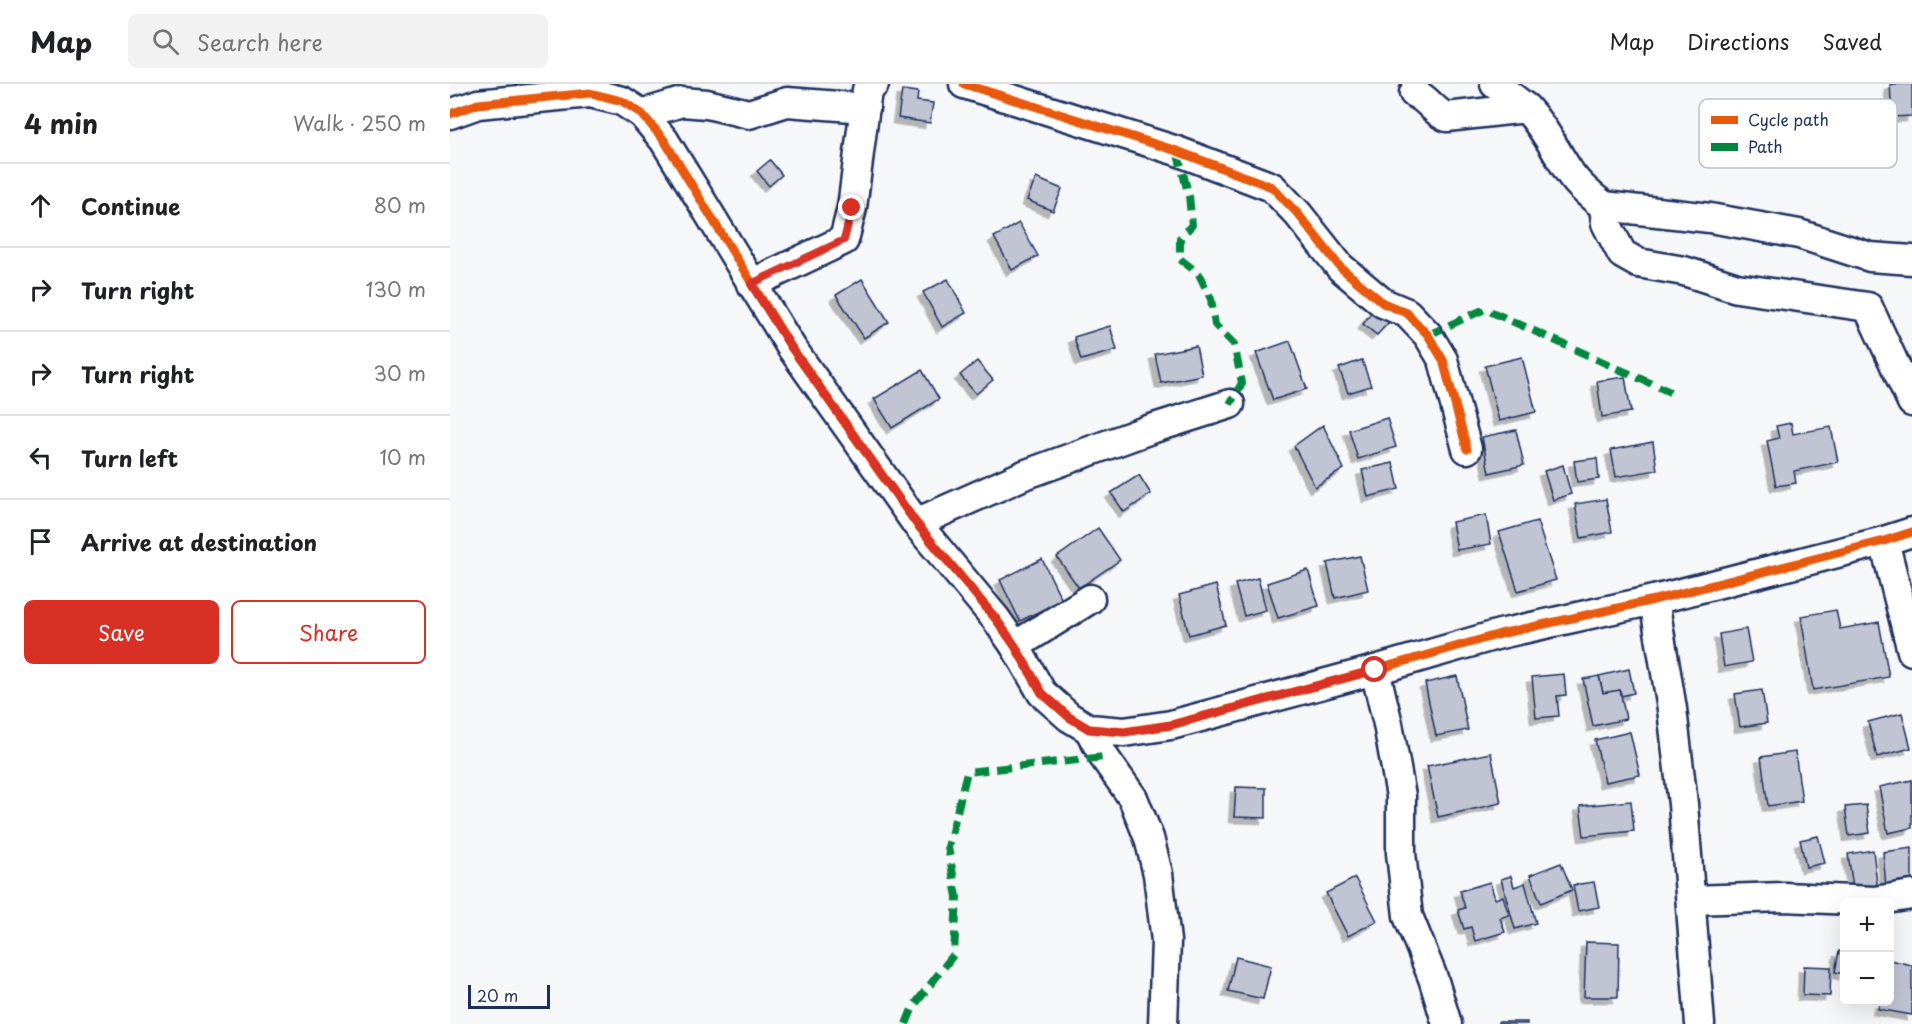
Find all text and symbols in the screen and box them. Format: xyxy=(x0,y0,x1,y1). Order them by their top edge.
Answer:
search box xyxy=(128,14,548,68)
text: Map xyxy=(30,20,92,63)
icon: search xyxy=(149,25,182,58)
text: Search here xyxy=(197,25,323,58)
text: Map xyxy=(1609,25,1654,57)
text: Directions xyxy=(1687,25,1789,57)
text: Saved xyxy=(1822,25,1882,57)
legend xyxy=(1699,99,1897,168)
text: 4 min xyxy=(24,104,98,143)
text: Cycle path xyxy=(1748,107,1829,131)
text: Walk · 250 m xyxy=(293,108,426,138)
text: Path xyxy=(1748,134,1783,158)
icon: ahead xyxy=(24,189,57,222)
text: Continue xyxy=(81,189,180,222)
text: 80 m xyxy=(374,190,426,220)
route end xyxy=(838,194,864,220)
icon: right xyxy=(24,273,57,306)
text: Turn right xyxy=(81,273,194,306)
text: 130 m xyxy=(366,274,426,304)
icon: right xyxy=(24,357,57,390)
text: Turn right xyxy=(81,357,194,390)
text: 30 m xyxy=(373,358,426,388)
icon: left xyxy=(24,441,57,474)
text: Turn left xyxy=(81,441,178,474)
text: 10 m xyxy=(379,442,426,472)
icon: arrive xyxy=(24,525,57,558)
text: Arrive at destination xyxy=(81,525,317,558)
button: Save xyxy=(24,600,219,664)
button: Share xyxy=(231,600,426,664)
route start xyxy=(1361,656,1387,682)
map controls xyxy=(1840,898,1894,1006)
button: + xyxy=(1840,898,1894,952)
button: − xyxy=(1840,952,1894,1006)
scale bar xyxy=(468,982,550,1010)
text: 20 m xyxy=(477,983,518,1007)

